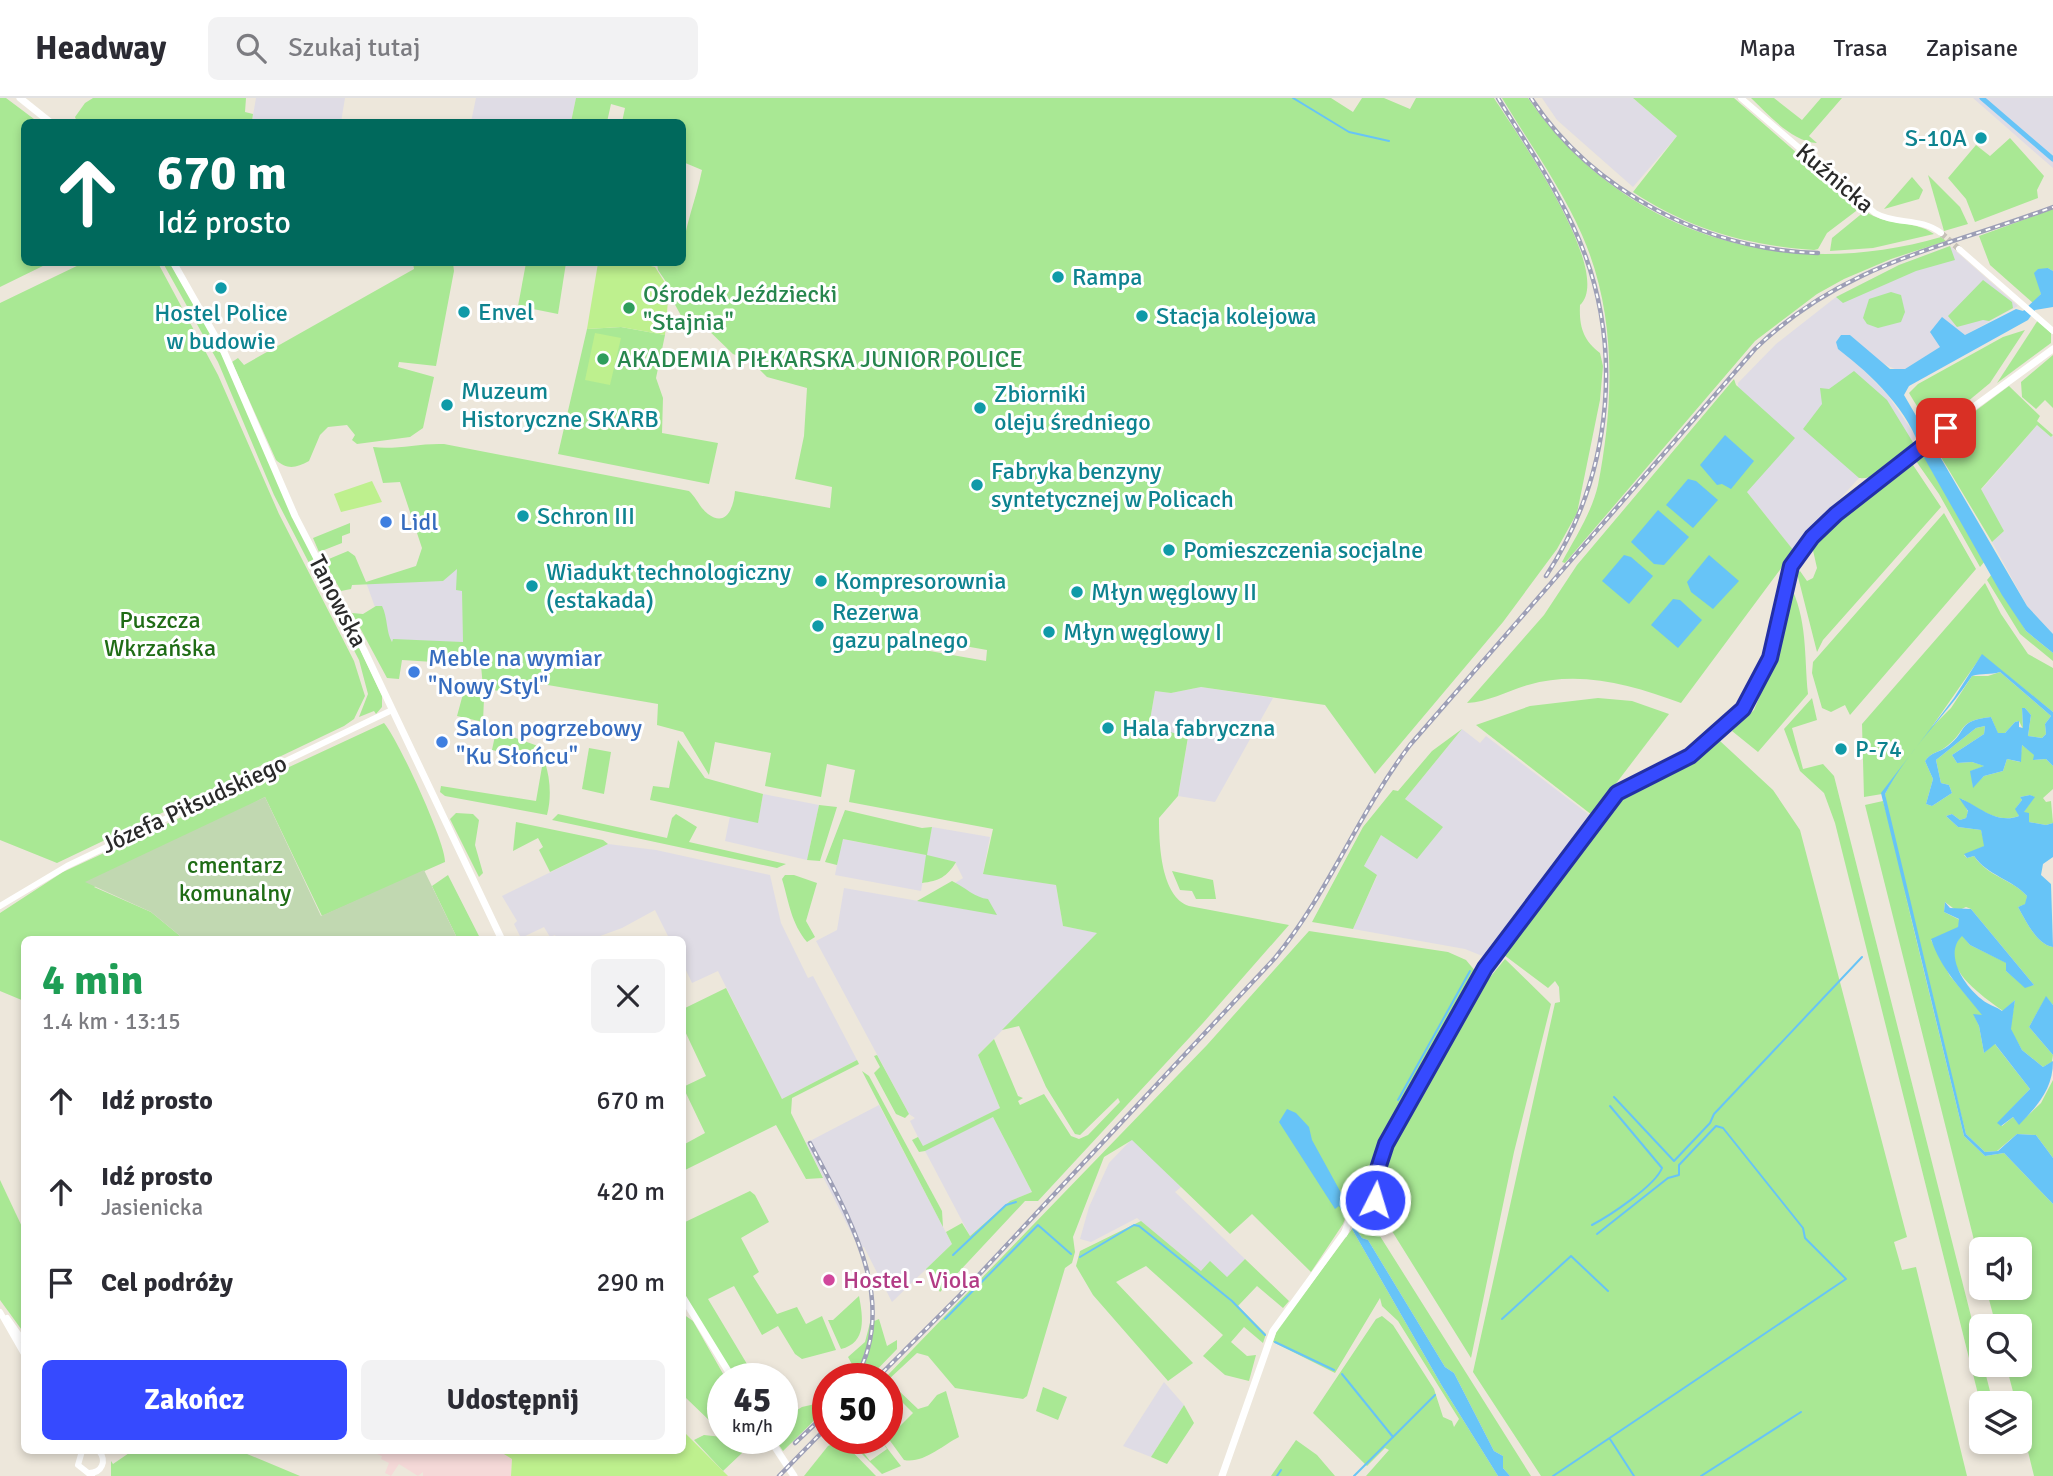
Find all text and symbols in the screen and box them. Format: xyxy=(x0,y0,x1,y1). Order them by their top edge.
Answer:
search box xyxy=(208,17,698,80)
text: Headway xyxy=(35,28,166,69)
icon: search xyxy=(232,29,270,67)
text: Szukaj tutaj xyxy=(288,32,421,64)
text: Mapa xyxy=(1739,33,1796,63)
text: Trasa xyxy=(1834,33,1888,63)
text: Zapisane xyxy=(1926,33,2018,63)
place label: S-10A xyxy=(1905,123,1967,153)
marker: S-10A xyxy=(1973,130,1989,146)
street label: Kuźnicka xyxy=(1790,137,1880,219)
text: 670 m xyxy=(157,143,287,203)
icon: ahead xyxy=(42,147,133,238)
text: Idź prosto xyxy=(157,203,291,242)
place label: Rampa xyxy=(1072,262,1142,292)
marker: Rampa xyxy=(1050,269,1066,285)
place label: Ośrodek Jeździecki "Stajnia" xyxy=(643,279,837,337)
marker: Hostel Police w budowie xyxy=(213,280,229,296)
place label: Envel xyxy=(478,297,534,327)
place label: Hostel Police w budowie xyxy=(154,298,288,356)
marker: Ośrodek Jeździecki "Stajnia" xyxy=(621,300,637,316)
place label: Stacja kolejowa xyxy=(1156,301,1317,331)
marker: Envel xyxy=(456,304,472,320)
marker: Stacja kolejowa xyxy=(1134,308,1150,324)
place label: AKADEMIA PIŁKARSKA JUNIOR POLICE xyxy=(617,344,1023,374)
marker: AKADEMIA PIŁKARSKA JUNIOR POLICE xyxy=(595,351,611,367)
place label: Muzeum Historyczne SKARB xyxy=(461,376,659,434)
place label: Zbiorniki oleju średniego xyxy=(994,379,1151,437)
marker: Muzeum Historyczne SKARB xyxy=(439,397,455,413)
pin xyxy=(1916,398,1976,458)
marker: Zbiorniki oleju średniego xyxy=(972,400,988,416)
icon: arrive xyxy=(1927,409,1965,447)
place label: Fabryka benzyny syntetycznej w Policach xyxy=(991,456,1234,514)
marker: Fabryka benzyny syntetycznej w Policach xyxy=(969,477,985,493)
place label: Schron III xyxy=(537,501,635,531)
place label: Lidl xyxy=(400,507,438,537)
marker: Schron III xyxy=(515,508,531,524)
marker: Lidl xyxy=(378,514,394,530)
place label: Pomieszczenia socjalne xyxy=(1183,535,1423,565)
marker: Pomieszczenia socjalne xyxy=(1161,542,1177,558)
street label: Tanowska xyxy=(302,550,374,652)
place label: Wiadukt technologiczny (estakada) xyxy=(546,557,791,615)
place label: Kompresorownia xyxy=(835,566,1006,596)
marker: Kompresorownia xyxy=(813,573,829,589)
place label: Młyn węglowy II xyxy=(1091,577,1257,607)
marker: Wiadukt technologiczny (estakada) xyxy=(524,578,540,594)
marker: Młyn węglowy II xyxy=(1069,584,1085,600)
place label: Rezerwa gazu palnego xyxy=(832,597,968,655)
park label: Puszcza Wkrzańska xyxy=(104,605,216,663)
place label: Młyn węglowy I xyxy=(1063,617,1222,647)
marker: Rezerwa gazu palnego xyxy=(810,618,826,634)
marker: Młyn węglowy I xyxy=(1041,624,1057,640)
place label: Meble na wymiar "Nowy Styl" xyxy=(428,643,602,701)
marker: Meble na wymiar "Nowy Styl" xyxy=(406,664,422,680)
place label: Salon pogrzebowy "Ku Słońcu" xyxy=(456,713,642,771)
place label: Hala fabryczna xyxy=(1122,713,1275,743)
marker: Hala fabryczna xyxy=(1100,720,1116,736)
marker: Salon pogrzebowy "Ku Słońcu" xyxy=(434,734,450,750)
place label: P-74 xyxy=(1855,734,1902,764)
marker: P-74 xyxy=(1833,741,1849,757)
street label: Józefa Piłsudskiego xyxy=(96,748,292,860)
park label: cmentarz komunalny xyxy=(179,850,291,908)
text: 4 min xyxy=(42,955,143,1006)
button: close xyxy=(591,959,665,1033)
text: 1.4 km · 13:15 xyxy=(42,1007,181,1036)
icon: ahead xyxy=(42,1082,80,1120)
text: Idź prosto xyxy=(101,1085,213,1117)
text: 670 m xyxy=(596,1085,665,1117)
text: Idź prosto xyxy=(101,1161,213,1193)
position arrow xyxy=(1338,1163,1412,1237)
icon: ahead xyxy=(42,1173,80,1211)
text: 420 m xyxy=(596,1176,665,1208)
text: Jasienicka xyxy=(101,1193,203,1222)
map controls xyxy=(1969,1237,2032,1454)
button: sound xyxy=(1969,1237,2032,1300)
icon: arrive xyxy=(42,1264,80,1302)
place label: Hostel - Viola xyxy=(843,1265,980,1295)
text: Cel podróży xyxy=(101,1267,233,1299)
text: 290 m xyxy=(596,1267,665,1299)
marker: Hostel - Viola xyxy=(821,1272,837,1288)
button: search xyxy=(1969,1314,2032,1377)
button: Zakończ xyxy=(42,1360,347,1440)
button: Udostępnij xyxy=(361,1360,665,1440)
speed limit sign: 50 xyxy=(812,1363,903,1454)
text: 45 xyxy=(734,1378,771,1421)
button: layers xyxy=(1969,1391,2032,1454)
text: km/h xyxy=(732,1415,773,1437)

